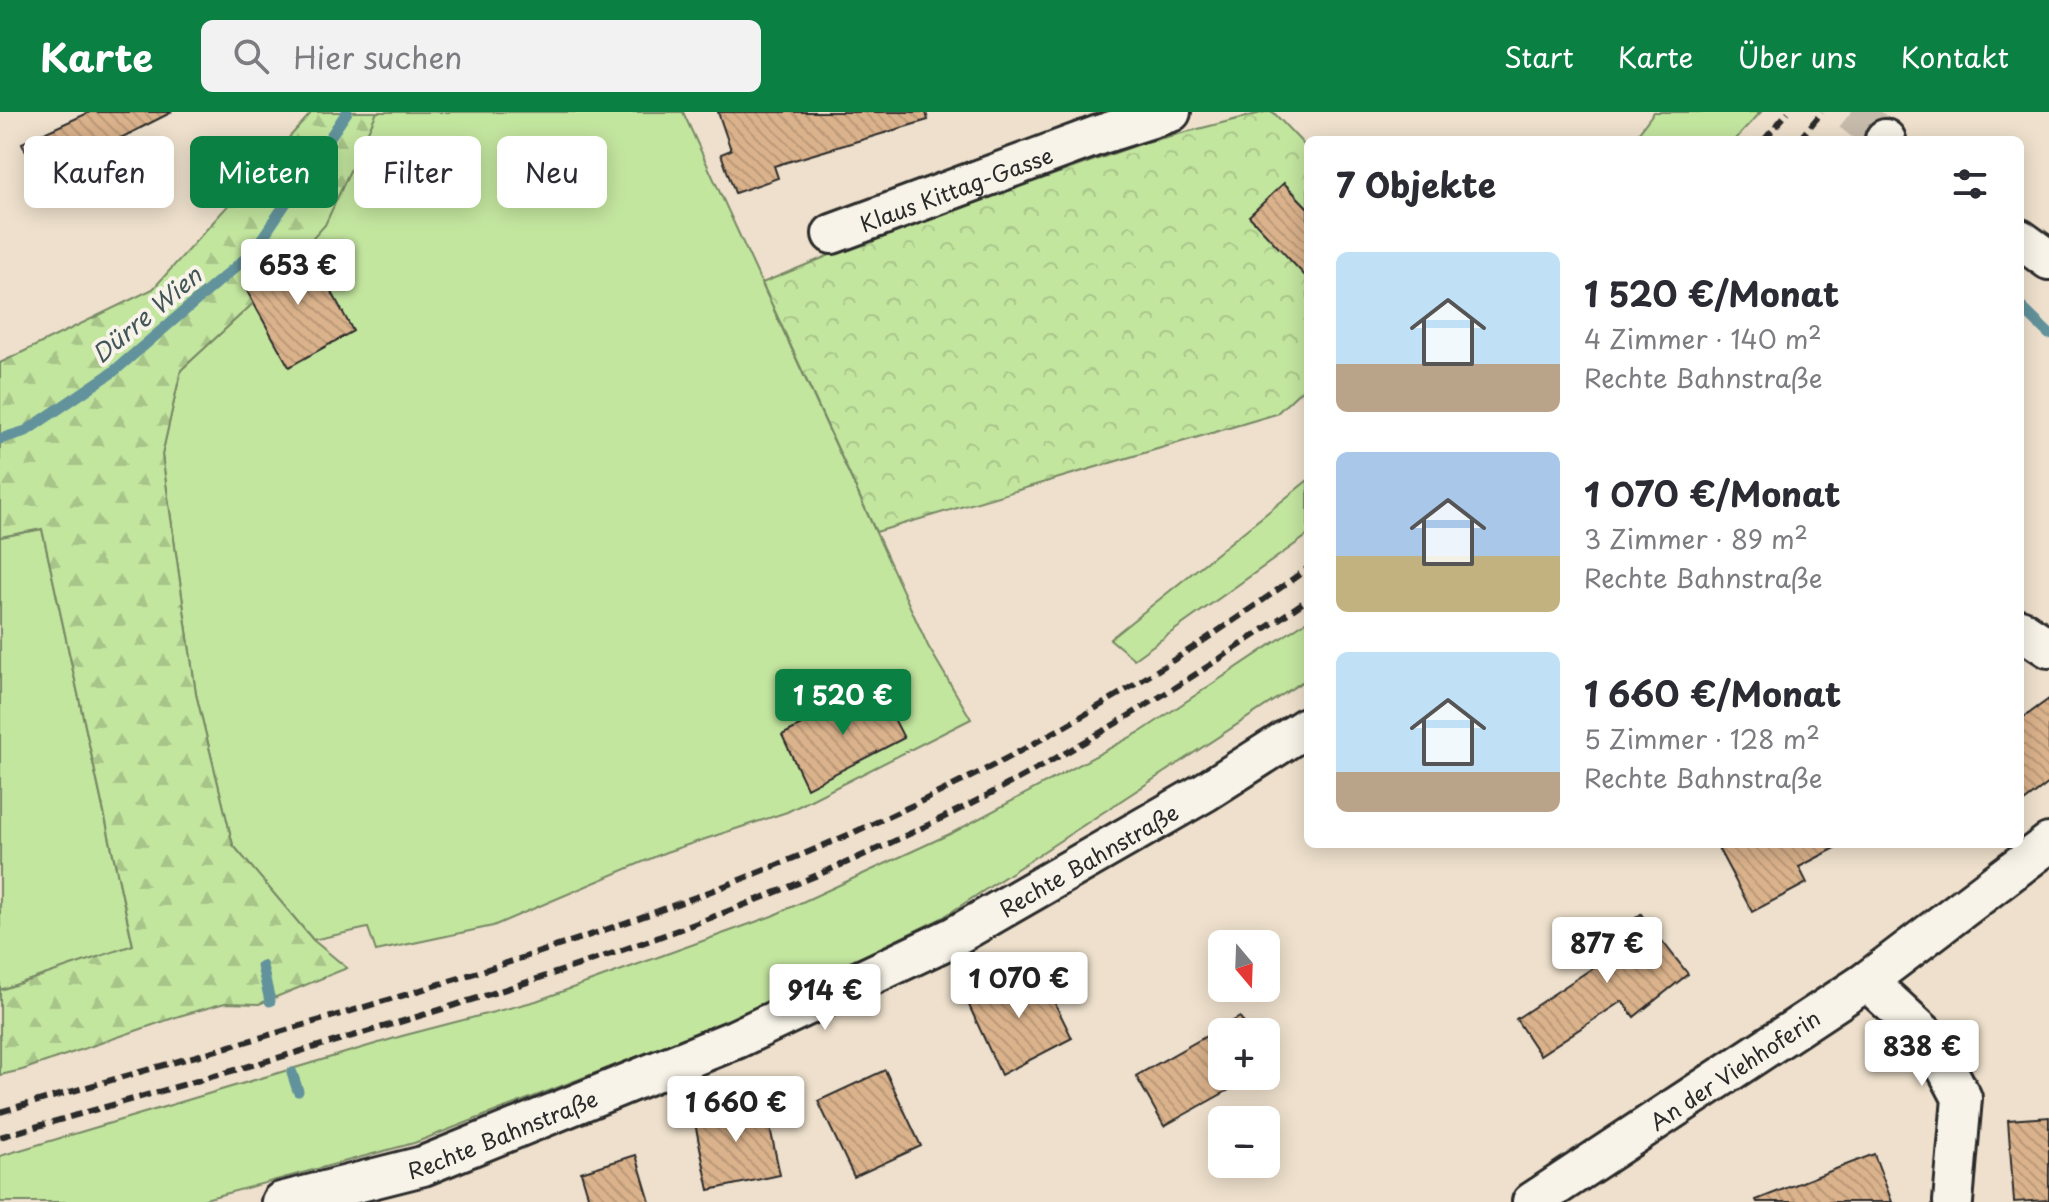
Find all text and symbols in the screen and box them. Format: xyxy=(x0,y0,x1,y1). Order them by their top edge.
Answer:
search box xyxy=(201,20,761,92)
text: Karte xyxy=(40,28,153,85)
icon: search xyxy=(229,34,273,78)
text: Hier suchen xyxy=(293,34,462,79)
text: Start xyxy=(1504,35,1574,78)
text: Karte xyxy=(1618,35,1693,78)
text: Über uns xyxy=(1737,35,1857,78)
text: Kontakt xyxy=(1901,35,2009,78)
chip: Kaufen xyxy=(24,136,174,208)
chip: Mieten xyxy=(190,136,338,208)
chip: Filter xyxy=(354,136,481,208)
chip: Neu xyxy=(497,136,607,208)
street label: Klaus Kittag-Gasse xyxy=(854,137,1057,239)
text: 7 Objekte xyxy=(1336,158,1496,210)
icon: filters xyxy=(1948,162,1992,206)
pin: 653 € xyxy=(242,239,354,307)
text: 653 € xyxy=(259,245,337,284)
water label: Dürre Wien xyxy=(83,256,210,371)
text: 1 520 €/Monat xyxy=(1584,267,1839,319)
icon: home xyxy=(1400,284,1496,380)
text: 4 Zimmer · 140 m² xyxy=(1584,319,1822,358)
text: Rechte Bahnstraße xyxy=(1584,358,1823,397)
text: 1 070 €/Monat xyxy=(1584,467,1841,519)
icon: home xyxy=(1400,484,1496,580)
text: 3 Zimmer · 89 m² xyxy=(1584,519,1808,558)
text: Rechte Bahnstraße xyxy=(1584,558,1823,597)
text: 1 660 €/Monat xyxy=(1584,667,1841,719)
pin: 1 520 € xyxy=(769,669,917,737)
text: 1 520 € xyxy=(793,675,893,714)
icon: home xyxy=(1400,684,1496,780)
text: 5 Zimmer · 128 m² xyxy=(1584,719,1820,758)
text: Rechte Bahnstraße xyxy=(1584,758,1823,797)
street label: Rechte Bahnstraße xyxy=(992,795,1184,924)
pin: 877 € xyxy=(1551,917,1663,985)
text: 877 € xyxy=(1570,923,1644,962)
north arrow xyxy=(1208,930,1280,1002)
map controls xyxy=(1208,930,1280,1178)
pin: 1 070 € xyxy=(945,952,1093,1020)
text: 1 070 € xyxy=(969,958,1069,997)
pin: 914 € xyxy=(769,964,881,1032)
text: 914 € xyxy=(788,970,862,1009)
street label: An der Viehhoferin xyxy=(1642,1000,1826,1137)
button: + xyxy=(1208,1018,1280,1090)
pin: 838 € xyxy=(1866,1020,1978,1088)
text: 838 € xyxy=(1883,1026,1961,1065)
pin: 1 660 € xyxy=(662,1076,810,1144)
street label: Rechte Bahnstraße xyxy=(404,1081,602,1186)
text: 1 660 € xyxy=(685,1082,787,1121)
button: − xyxy=(1208,1106,1280,1178)

